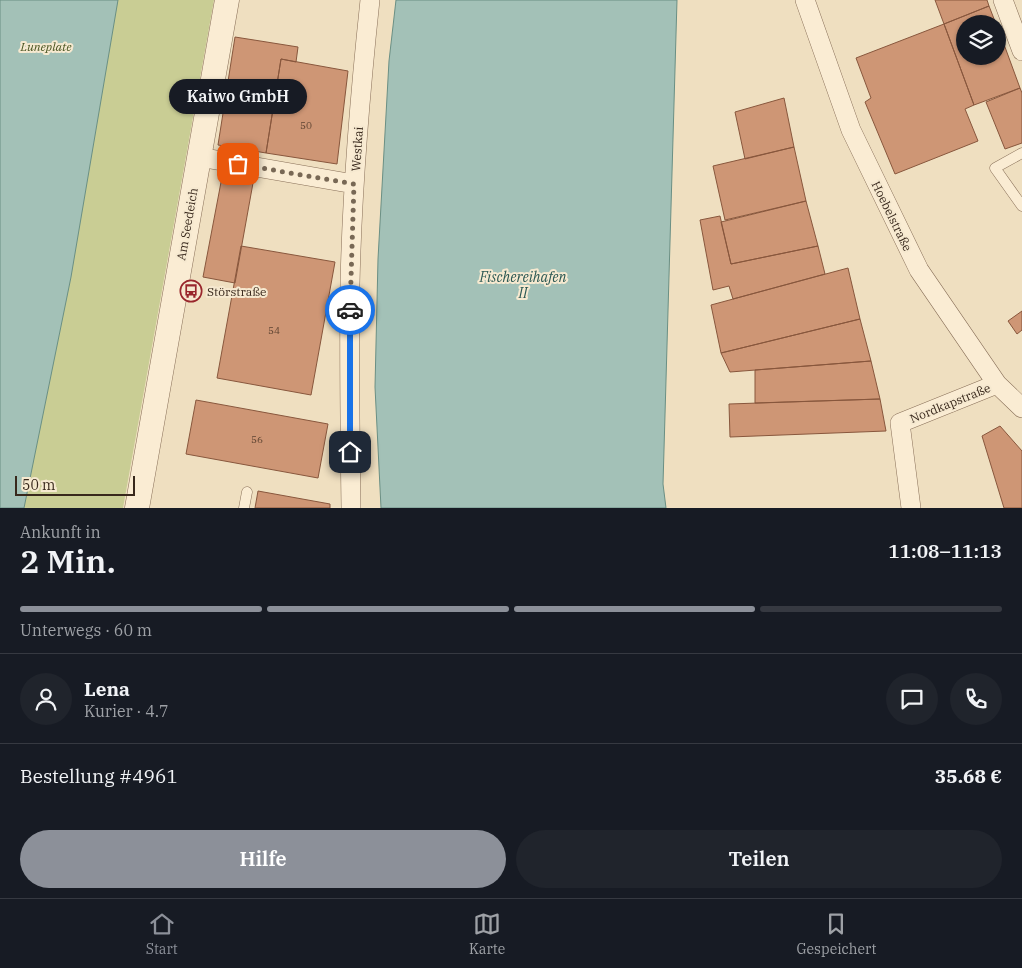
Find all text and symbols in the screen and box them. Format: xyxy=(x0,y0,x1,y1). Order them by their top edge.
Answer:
map controls xyxy=(956,15,1006,65)
button: layers xyxy=(956,15,1006,65)
park label: Luneplate xyxy=(19,39,72,54)
callout: Kaiwo GmbH xyxy=(169,79,307,114)
text: Kaiwo GmbH xyxy=(187,86,289,106)
house number: 50 xyxy=(300,119,312,132)
street label: Westkai xyxy=(348,126,366,172)
pin xyxy=(217,143,259,185)
icon: bag xyxy=(224,150,252,178)
street label: Hoebelstraße xyxy=(869,179,915,253)
street label: Am Seedeich xyxy=(173,186,201,262)
water label: Fischereihafen II xyxy=(479,268,567,302)
bus stop icon: Störstraße xyxy=(179,279,203,303)
place label: Störstraße xyxy=(207,284,266,299)
courier xyxy=(325,285,375,335)
icon: car xyxy=(336,296,364,324)
house number: 54 xyxy=(268,324,280,337)
street label: Nordkapstraße xyxy=(908,380,992,426)
pin xyxy=(329,431,371,473)
house number: 56 xyxy=(251,433,263,446)
icon: home xyxy=(336,438,364,466)
scale bar xyxy=(15,473,135,496)
text: 50 m xyxy=(22,476,55,494)
text: Ankunft in xyxy=(20,522,101,542)
text: 11:08–11:13 xyxy=(888,539,1002,563)
text: 2 Min. xyxy=(20,540,116,582)
text: Unterwegs · 60 m xyxy=(20,620,152,640)
button: person xyxy=(20,673,72,725)
button: chat xyxy=(886,673,938,725)
button: phone xyxy=(950,673,1002,725)
text: Lena xyxy=(84,677,130,701)
text: Kurier · 4.7 xyxy=(84,701,169,721)
text: Bestellung #4961 xyxy=(20,764,178,788)
text: 35.68 € xyxy=(935,764,1002,788)
button: Hilfe xyxy=(20,830,506,888)
button: Teilen xyxy=(516,830,1002,888)
tab: Start xyxy=(146,910,178,958)
tab: Karte xyxy=(469,910,505,958)
tab: Gespeichert xyxy=(797,910,876,958)

